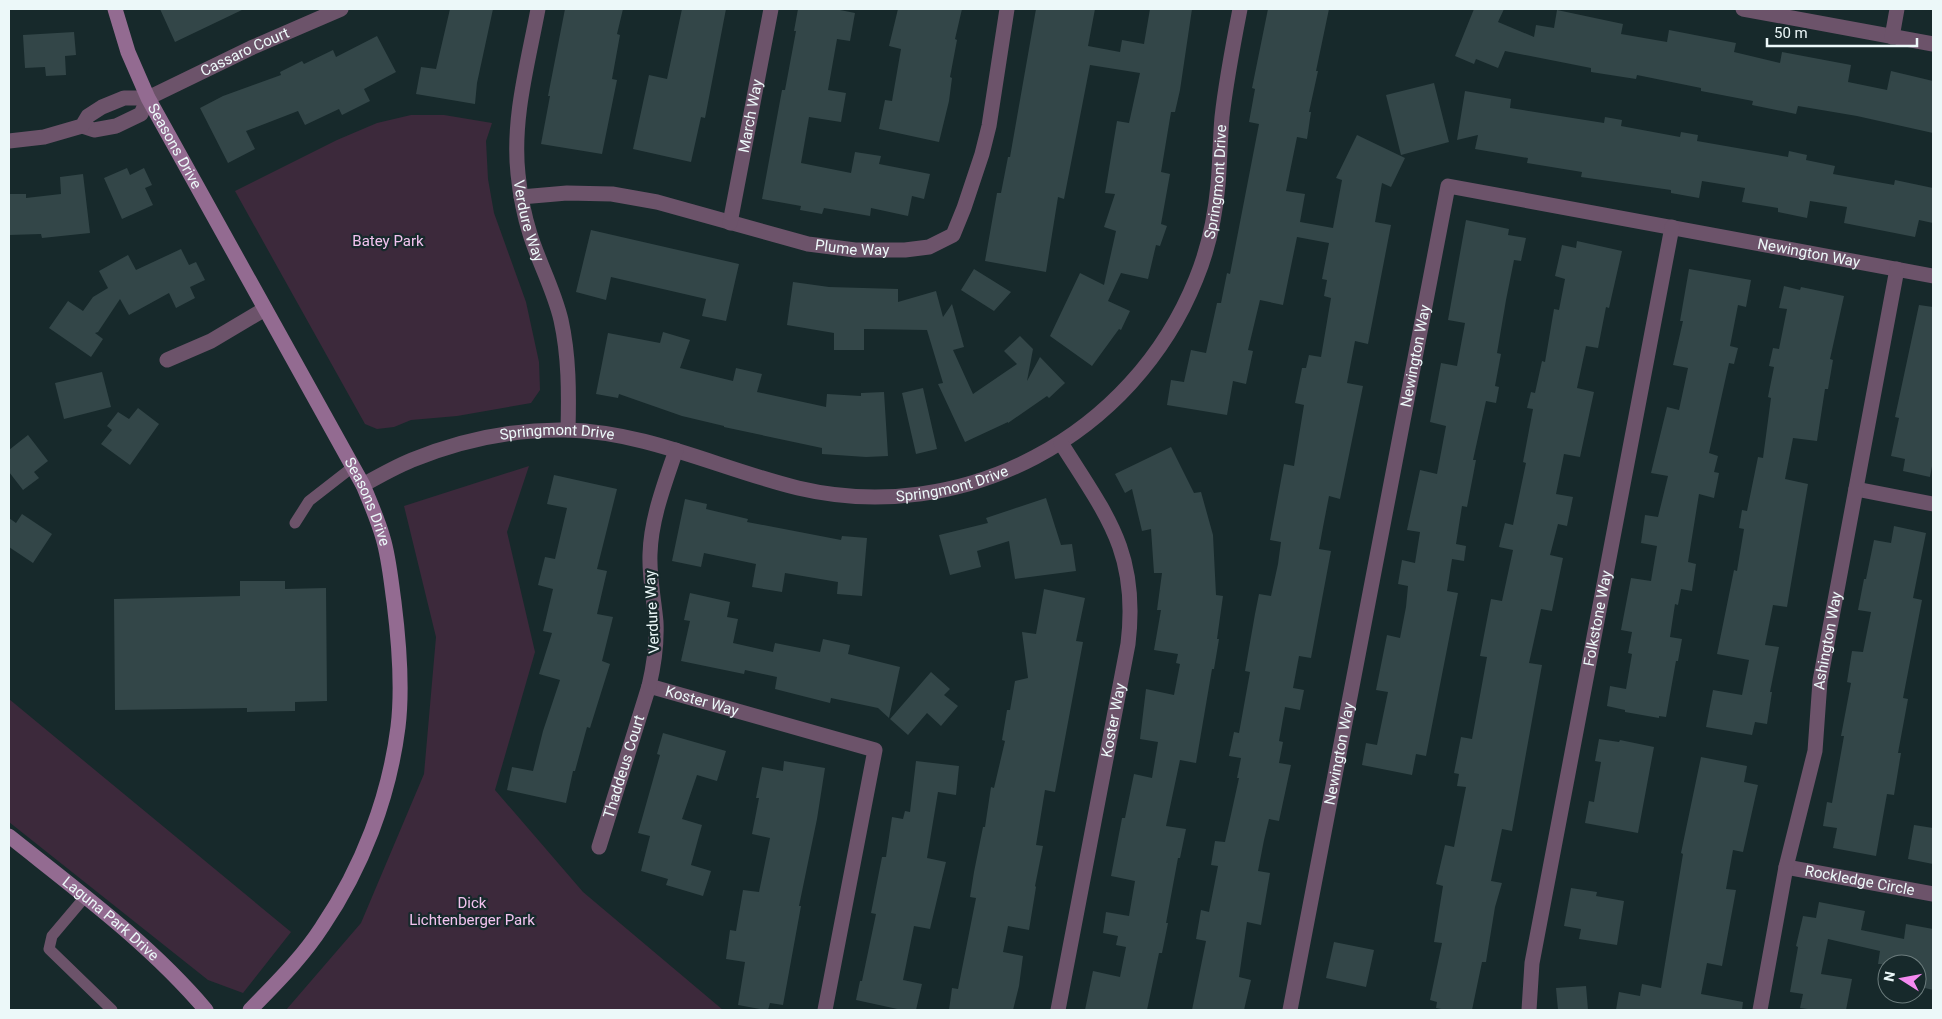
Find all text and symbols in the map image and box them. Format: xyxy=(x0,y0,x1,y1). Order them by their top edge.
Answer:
scale bar xyxy=(1767,15,1917,47)
street label: Cassaro Court xyxy=(197,24,292,80)
text: 50 m xyxy=(1774,24,1808,42)
street label: March Way xyxy=(735,78,766,154)
street label: Seasons Drive xyxy=(144,100,206,192)
street label: Springmont Drive xyxy=(1200,124,1230,241)
street label: Verdure Way xyxy=(510,179,548,264)
park label: Batey Park xyxy=(352,232,424,250)
street label: Newington Way xyxy=(1756,235,1862,271)
street label: Plume Way xyxy=(814,236,889,259)
street label: Newington Way xyxy=(1397,303,1434,409)
street label: Springmont Drive xyxy=(498,421,616,444)
street label: Seasons Drive xyxy=(340,454,394,548)
street label: Springmont Drive xyxy=(895,462,1011,505)
street label: Folkstone Way xyxy=(1580,569,1616,668)
street label: Verdure Way xyxy=(641,570,663,654)
street label: Ashington Way xyxy=(1810,590,1846,691)
street label: Koster Way xyxy=(1097,681,1129,759)
street label: Koster Way xyxy=(663,682,741,720)
street label: Newington Way xyxy=(1321,701,1358,806)
street label: Thaddeus Court xyxy=(599,713,648,821)
street label: Rockledge Circle xyxy=(1803,862,1916,899)
street label: Laguna Park Drive xyxy=(59,873,163,965)
park label: Dick Lichtenberger Park xyxy=(409,894,535,929)
north arrow xyxy=(1877,954,1927,1004)
text: N xyxy=(1880,970,1898,983)

